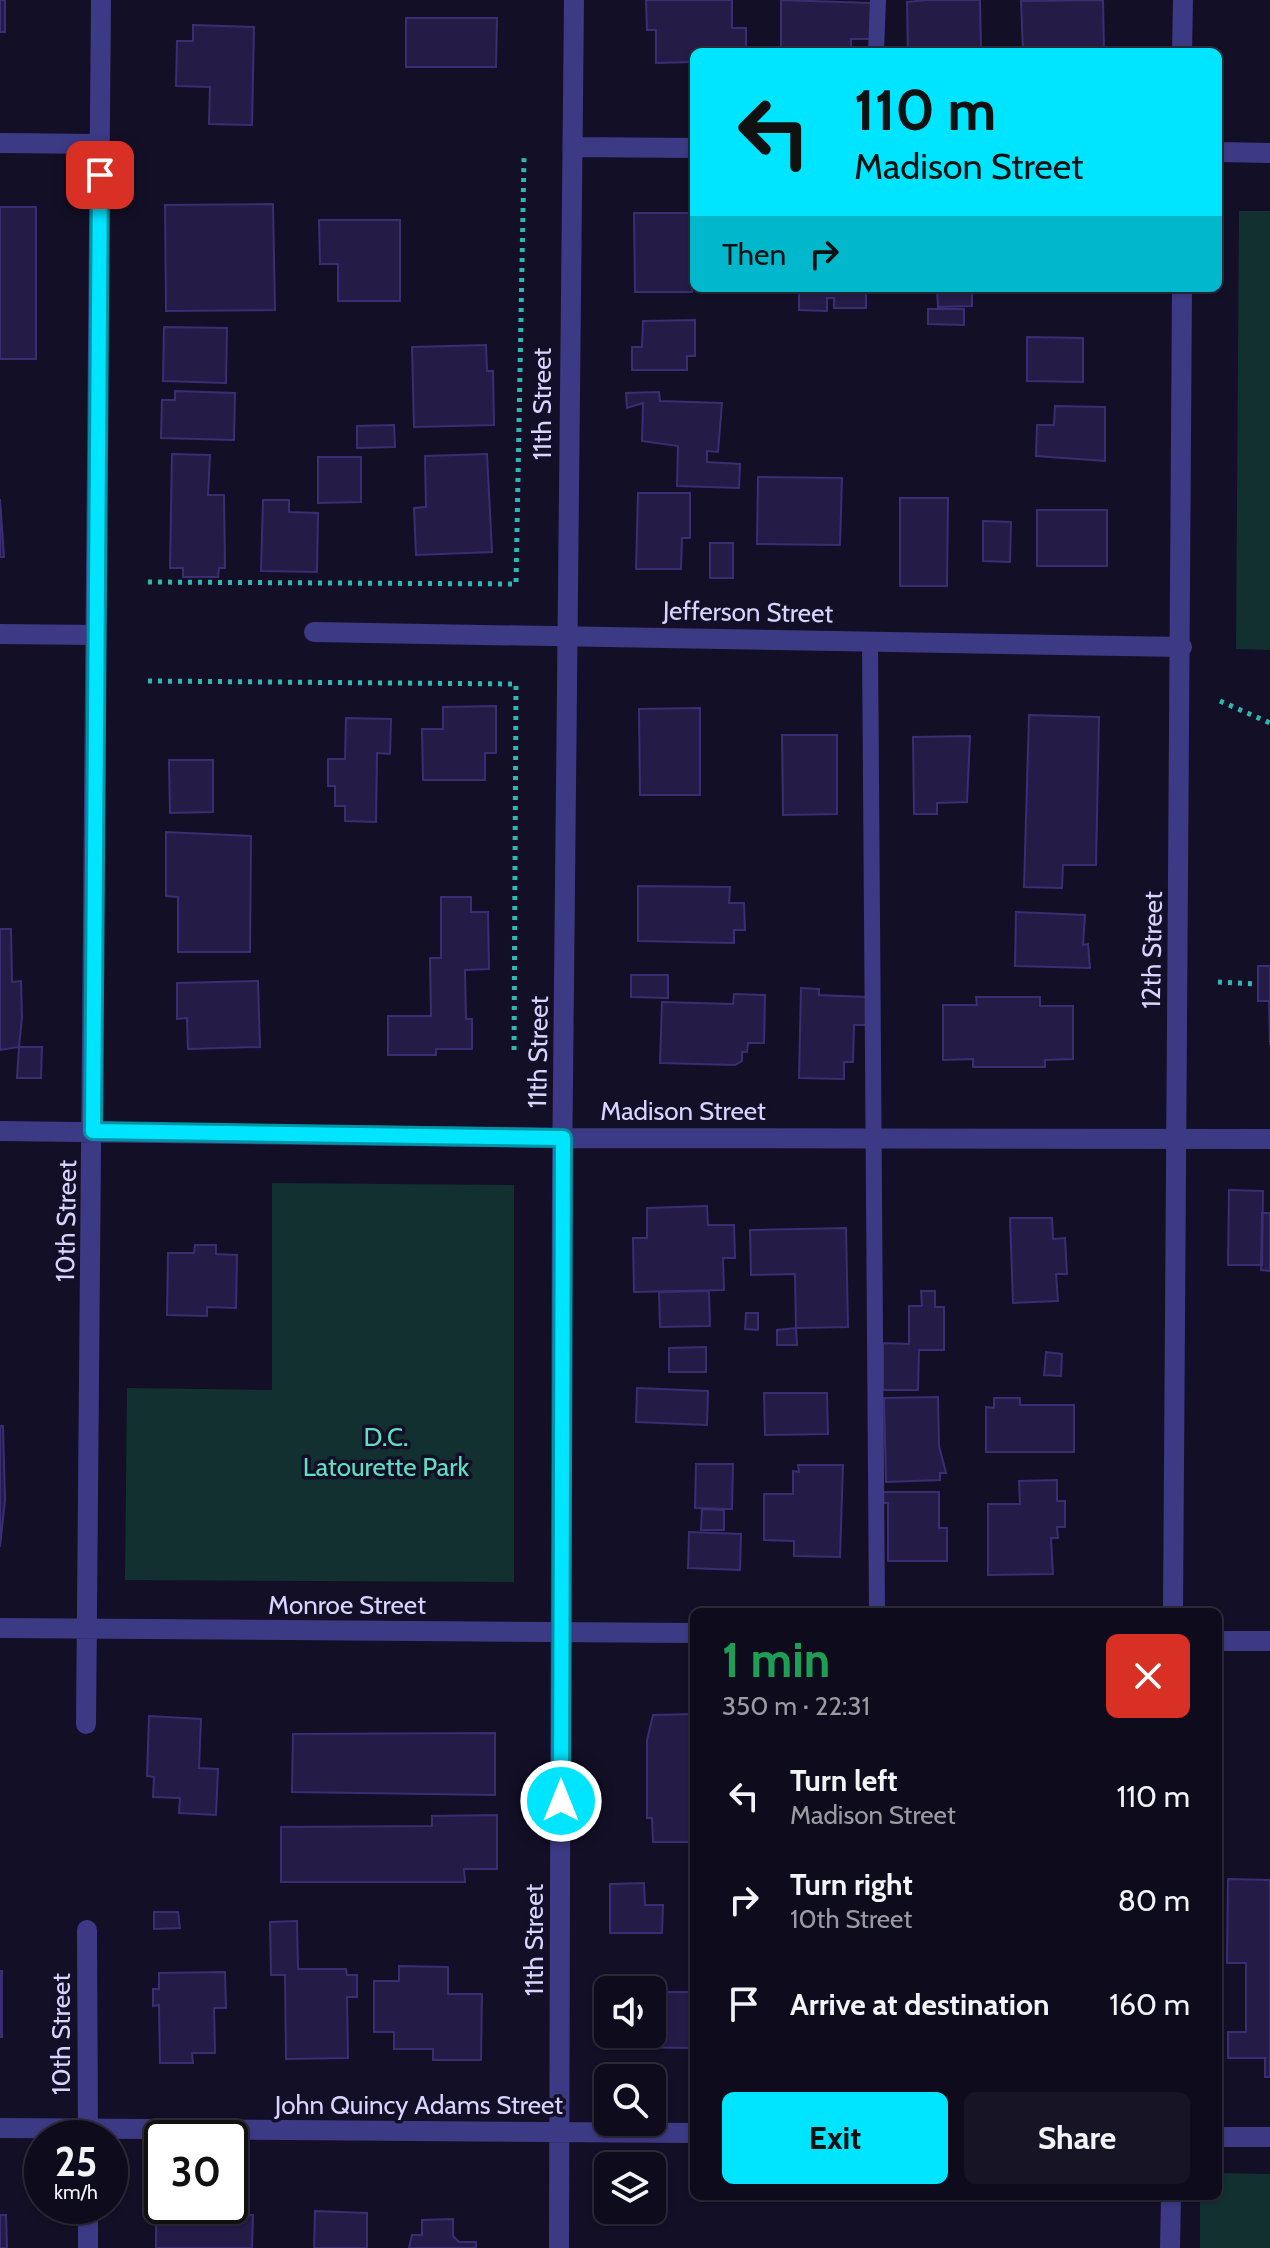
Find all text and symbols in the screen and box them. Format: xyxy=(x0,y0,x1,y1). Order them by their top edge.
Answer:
text: 110 m xyxy=(854,76,996,144)
icon: left xyxy=(722,80,826,184)
pin xyxy=(66,141,134,209)
text: Madison Street xyxy=(854,144,1083,188)
icon: arrive xyxy=(78,153,122,197)
icon: right xyxy=(802,232,846,276)
text: Then xyxy=(722,236,786,273)
street label: 11th Street xyxy=(526,348,558,460)
street label: Jefferson Street xyxy=(662,594,834,629)
street label: 12th Street xyxy=(1135,891,1169,1009)
street label: 11th Street xyxy=(521,995,555,1109)
street label: Madison Street xyxy=(600,1095,766,1127)
street label: 10th Street xyxy=(49,1159,83,1282)
park label: D.C. Latourette Park xyxy=(303,1421,470,1483)
street label: Monroe Street xyxy=(268,1589,426,1621)
text: 1 min xyxy=(722,1631,830,1689)
button: close xyxy=(1106,1634,1190,1718)
text: 350 m · 22:31 xyxy=(722,1690,870,1722)
position arrow xyxy=(519,1759,603,1843)
text: Turn left xyxy=(790,1762,898,1799)
icon: left xyxy=(722,1774,766,1818)
text: 110 m xyxy=(1116,1778,1190,1815)
text: Madison Street xyxy=(790,1799,956,1831)
text: Turn right xyxy=(790,1866,913,1903)
icon: right xyxy=(722,1878,766,1922)
text: 80 m xyxy=(1118,1882,1190,1919)
street label: 11th Street xyxy=(518,1884,550,1996)
text: 10th Street xyxy=(790,1903,912,1935)
street label: 10th Street xyxy=(45,1973,77,2095)
map controls xyxy=(594,1976,666,2224)
button: sound xyxy=(594,1976,666,2048)
icon: arrive xyxy=(722,1982,766,2026)
text: Arrive at destination xyxy=(790,1986,1050,2023)
text: 160 m xyxy=(1109,1986,1190,2023)
button: search xyxy=(594,2064,666,2136)
street label: John Quincy Adams Street xyxy=(274,2089,563,2121)
button: Exit xyxy=(722,2092,948,2184)
button: Share xyxy=(964,2092,1190,2184)
speed limit sign: 30 xyxy=(144,2120,248,2224)
text: 25 xyxy=(55,2137,97,2186)
button: layers xyxy=(594,2152,666,2224)
text: km/h xyxy=(54,2180,98,2204)

